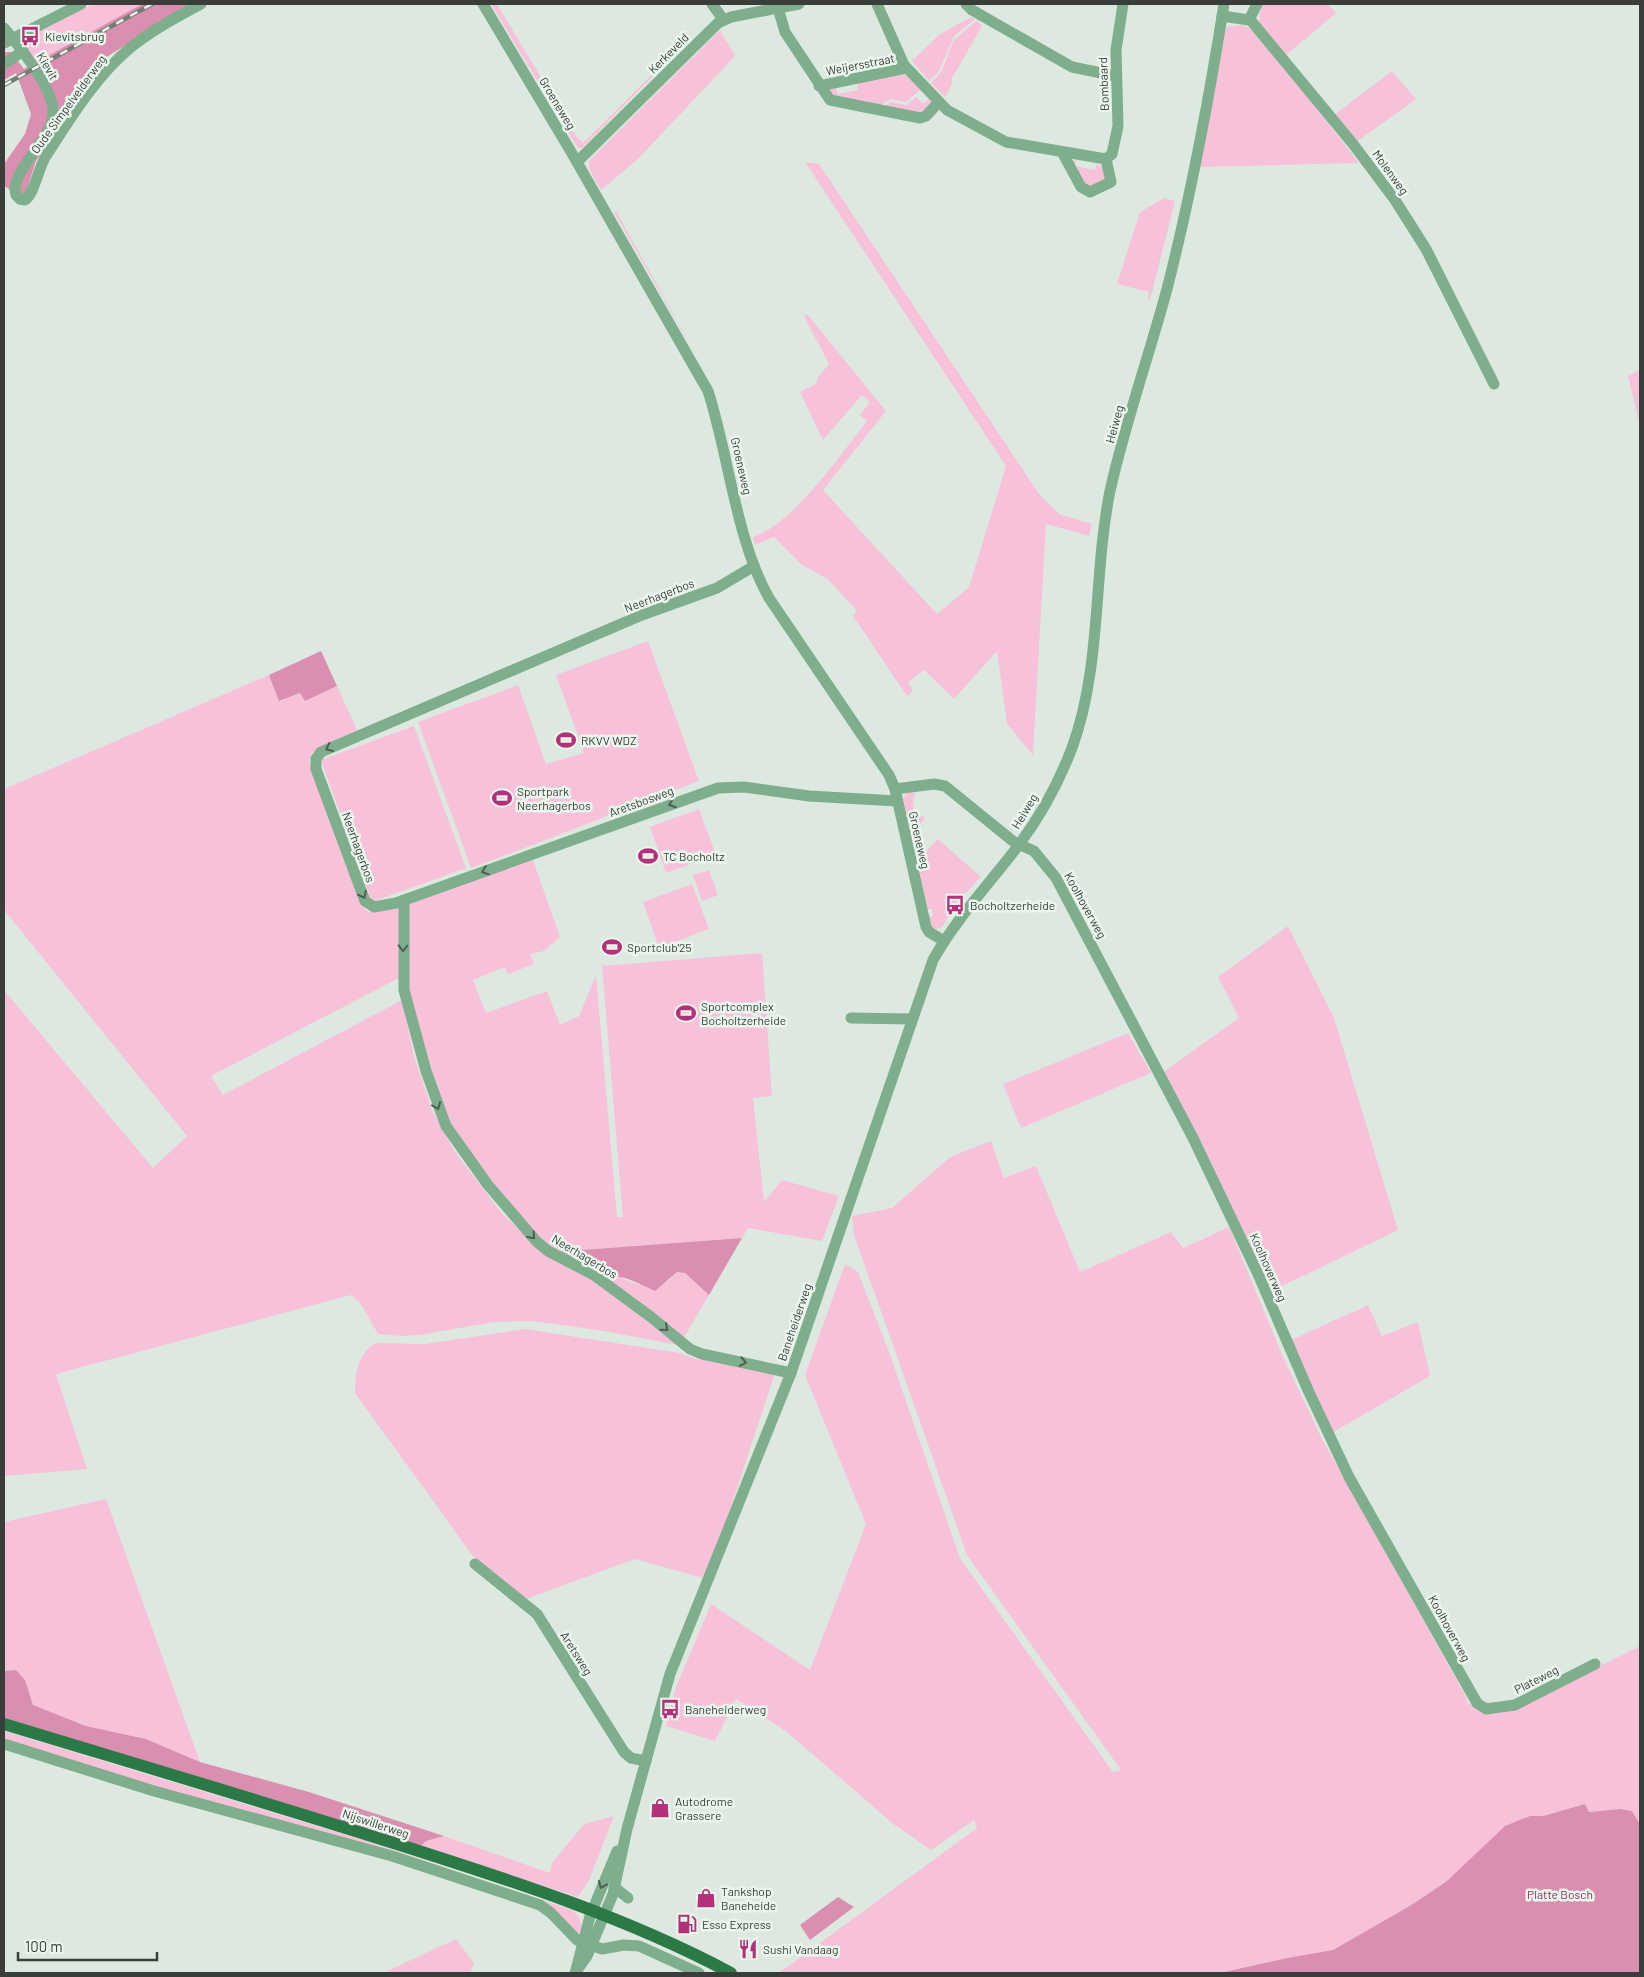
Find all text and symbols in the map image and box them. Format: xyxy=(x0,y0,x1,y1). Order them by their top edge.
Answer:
bus stop icon: Kievitsbrug xyxy=(19,25,41,47)
place label: Kievitsbrug xyxy=(45,29,104,43)
street label: Kerkeveld xyxy=(645,30,691,76)
street label: Kievit xyxy=(34,50,62,82)
street label: Weijersstraat xyxy=(824,50,896,78)
street label: Oude Simpelvelderweg xyxy=(28,52,108,156)
street label: Bombaard xyxy=(1095,57,1111,111)
street label: Groeneweg xyxy=(537,74,579,132)
street label: Molenweg xyxy=(1370,147,1412,197)
street label: Heiweg xyxy=(1102,404,1126,444)
street label: Groeneweg xyxy=(729,436,755,496)
street label: Neerhagerbos xyxy=(622,575,696,615)
sports icon: RKVV WDZ xyxy=(555,729,577,751)
place label: RKVV WDZ xyxy=(581,733,637,747)
one-way arrow xyxy=(325,742,334,753)
street label: Aretsbosweg xyxy=(607,783,675,819)
place label: Sportpark Neerhagerbos xyxy=(517,784,591,812)
sports icon: Sportpark Neerhagerbos xyxy=(491,787,513,809)
street label: Heiweg xyxy=(1008,791,1040,831)
one-way arrow xyxy=(669,798,677,808)
street label: Neerhagerbos xyxy=(340,810,378,884)
street label: Groeneweg xyxy=(907,810,933,870)
sports icon: TC Bocholtz xyxy=(637,845,659,867)
place label: TC Bocholtz xyxy=(663,849,725,863)
one-way arrow xyxy=(481,865,490,875)
street label: Koolhoverweg xyxy=(1062,869,1110,941)
one-way arrow xyxy=(356,890,367,899)
bus stop icon: Bocholtzerheide xyxy=(944,894,966,916)
place label: Bocholtzerheide xyxy=(970,898,1055,912)
sports icon: Sportclub'25 xyxy=(601,936,623,958)
place label: Sportclub'25 xyxy=(627,940,692,954)
one-way arrow xyxy=(397,944,408,952)
place label: Sportcomplex Bocholtzerheide xyxy=(701,999,786,1027)
sports icon: Sportcomplex Bocholtzerheide xyxy=(675,1002,697,1024)
one-way arrow xyxy=(431,1101,441,1110)
one-way arrow xyxy=(526,1231,535,1240)
street label: Neerhagerbos xyxy=(550,1231,620,1281)
street label: Koolhoverweg xyxy=(1248,1231,1290,1303)
street label: Baneheiderweg xyxy=(774,1281,814,1363)
one-way arrow xyxy=(660,1323,669,1332)
one-way arrow xyxy=(738,1356,747,1367)
street label: Koolhoverweg xyxy=(1426,1592,1474,1664)
street label: Aretsweg xyxy=(558,1629,596,1677)
street label: Plateweg xyxy=(1512,1662,1560,1696)
bus stop icon: Baneheiderweg xyxy=(659,1698,681,1720)
place label: Baneheiderweg xyxy=(685,1702,766,1716)
place label: Autodrome Grassere xyxy=(675,1794,733,1822)
shop icon: Autodrome Grassere xyxy=(649,1797,671,1819)
street label: Nijswillerweg xyxy=(341,1806,411,1840)
one-way arrow xyxy=(597,1881,607,1889)
place label: Tankshop Baneheide xyxy=(721,1884,776,1912)
shop icon: Tankshop Baneheide xyxy=(695,1887,717,1909)
park label: Platte Bosch xyxy=(1527,1887,1593,1901)
fuel station icon: Esso Express xyxy=(676,1913,698,1935)
place label: Esso Express xyxy=(702,1917,771,1931)
scale bar xyxy=(18,1930,156,1962)
text: 100 m xyxy=(25,1937,63,1955)
restaurant icon: Sushi Vandaag xyxy=(737,1938,759,1960)
place label: Sushi Vandaag xyxy=(763,1942,838,1956)

